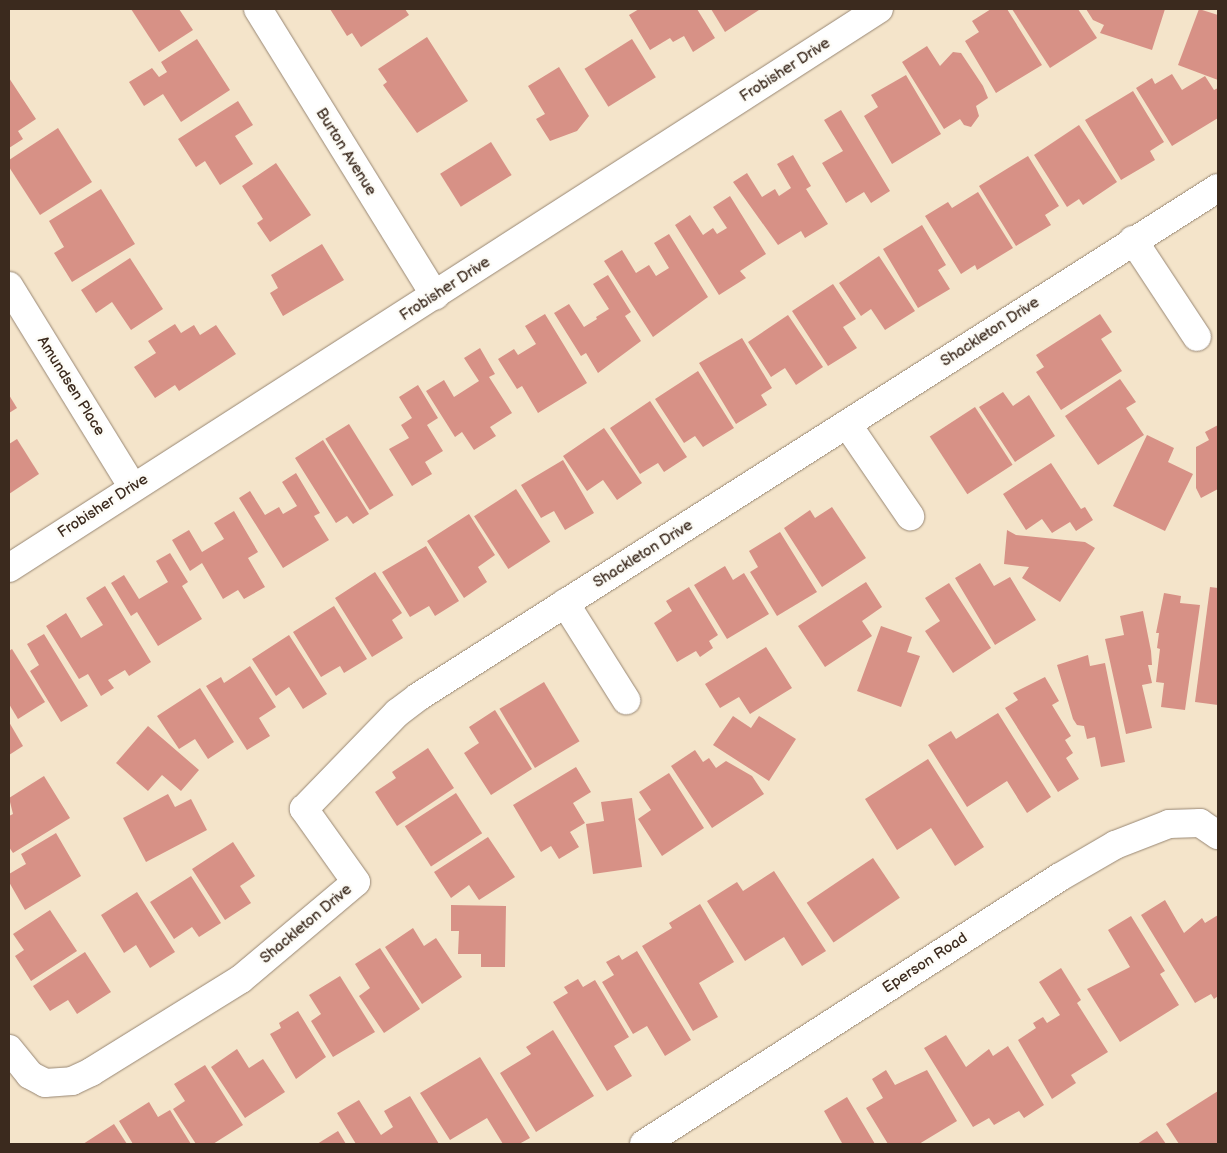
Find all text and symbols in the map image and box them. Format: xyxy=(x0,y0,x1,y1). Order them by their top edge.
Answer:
street label: Frobisher Drive xyxy=(737,34,833,106)
street label: Burton Avenue xyxy=(312,105,380,199)
street label: Frobisher Drive xyxy=(397,253,493,325)
street label: Shackleton Drive xyxy=(937,293,1043,371)
street label: Amundsen Place xyxy=(33,333,109,439)
street label: Frobisher Drive xyxy=(55,470,151,542)
street label: Shackleton Drive xyxy=(590,516,696,592)
street label: Shackleton Drive xyxy=(257,881,355,967)
street label: Eperson Road xyxy=(879,929,971,997)

